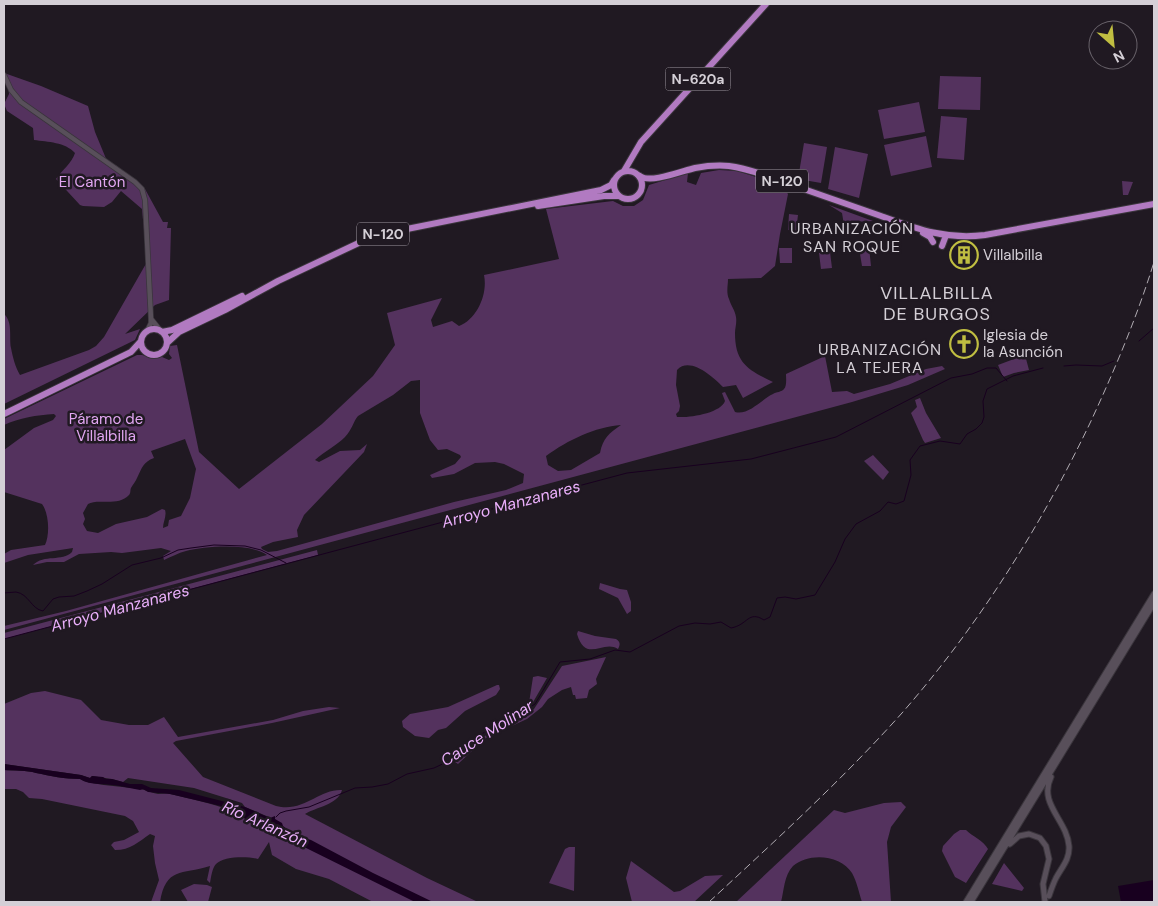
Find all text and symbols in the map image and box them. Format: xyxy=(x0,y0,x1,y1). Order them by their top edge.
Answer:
north arrow xyxy=(1088,20,1138,70)
text: N xyxy=(1110,46,1128,67)
road number: N-620a xyxy=(666,68,730,90)
road number: N-120 xyxy=(756,170,808,192)
park label: El Cantón xyxy=(59,172,125,192)
district label: URBANIZACIÓN SAN ROQUE xyxy=(790,218,914,257)
road number: N-120 xyxy=(357,222,409,245)
building icon: Villalbilla xyxy=(949,240,979,270)
place label: Villalbilla xyxy=(983,245,1043,265)
district label: VILLALBILLA DE BURGOS xyxy=(880,281,994,326)
place label: Iglesia de la Asunción xyxy=(983,325,1063,362)
church icon: Iglesia de la Asunción xyxy=(949,329,979,359)
district label: URBANIZACIÓN LA TEJERA xyxy=(818,339,942,378)
park label: Páramo de Villalbilla xyxy=(69,409,143,446)
water label: Arroyo Manzanares xyxy=(439,475,583,533)
water label: Arroyo Manzanares xyxy=(48,579,192,637)
water label: Cauce Molinar xyxy=(437,695,538,771)
water label: Río Arlanzón xyxy=(219,796,311,852)

